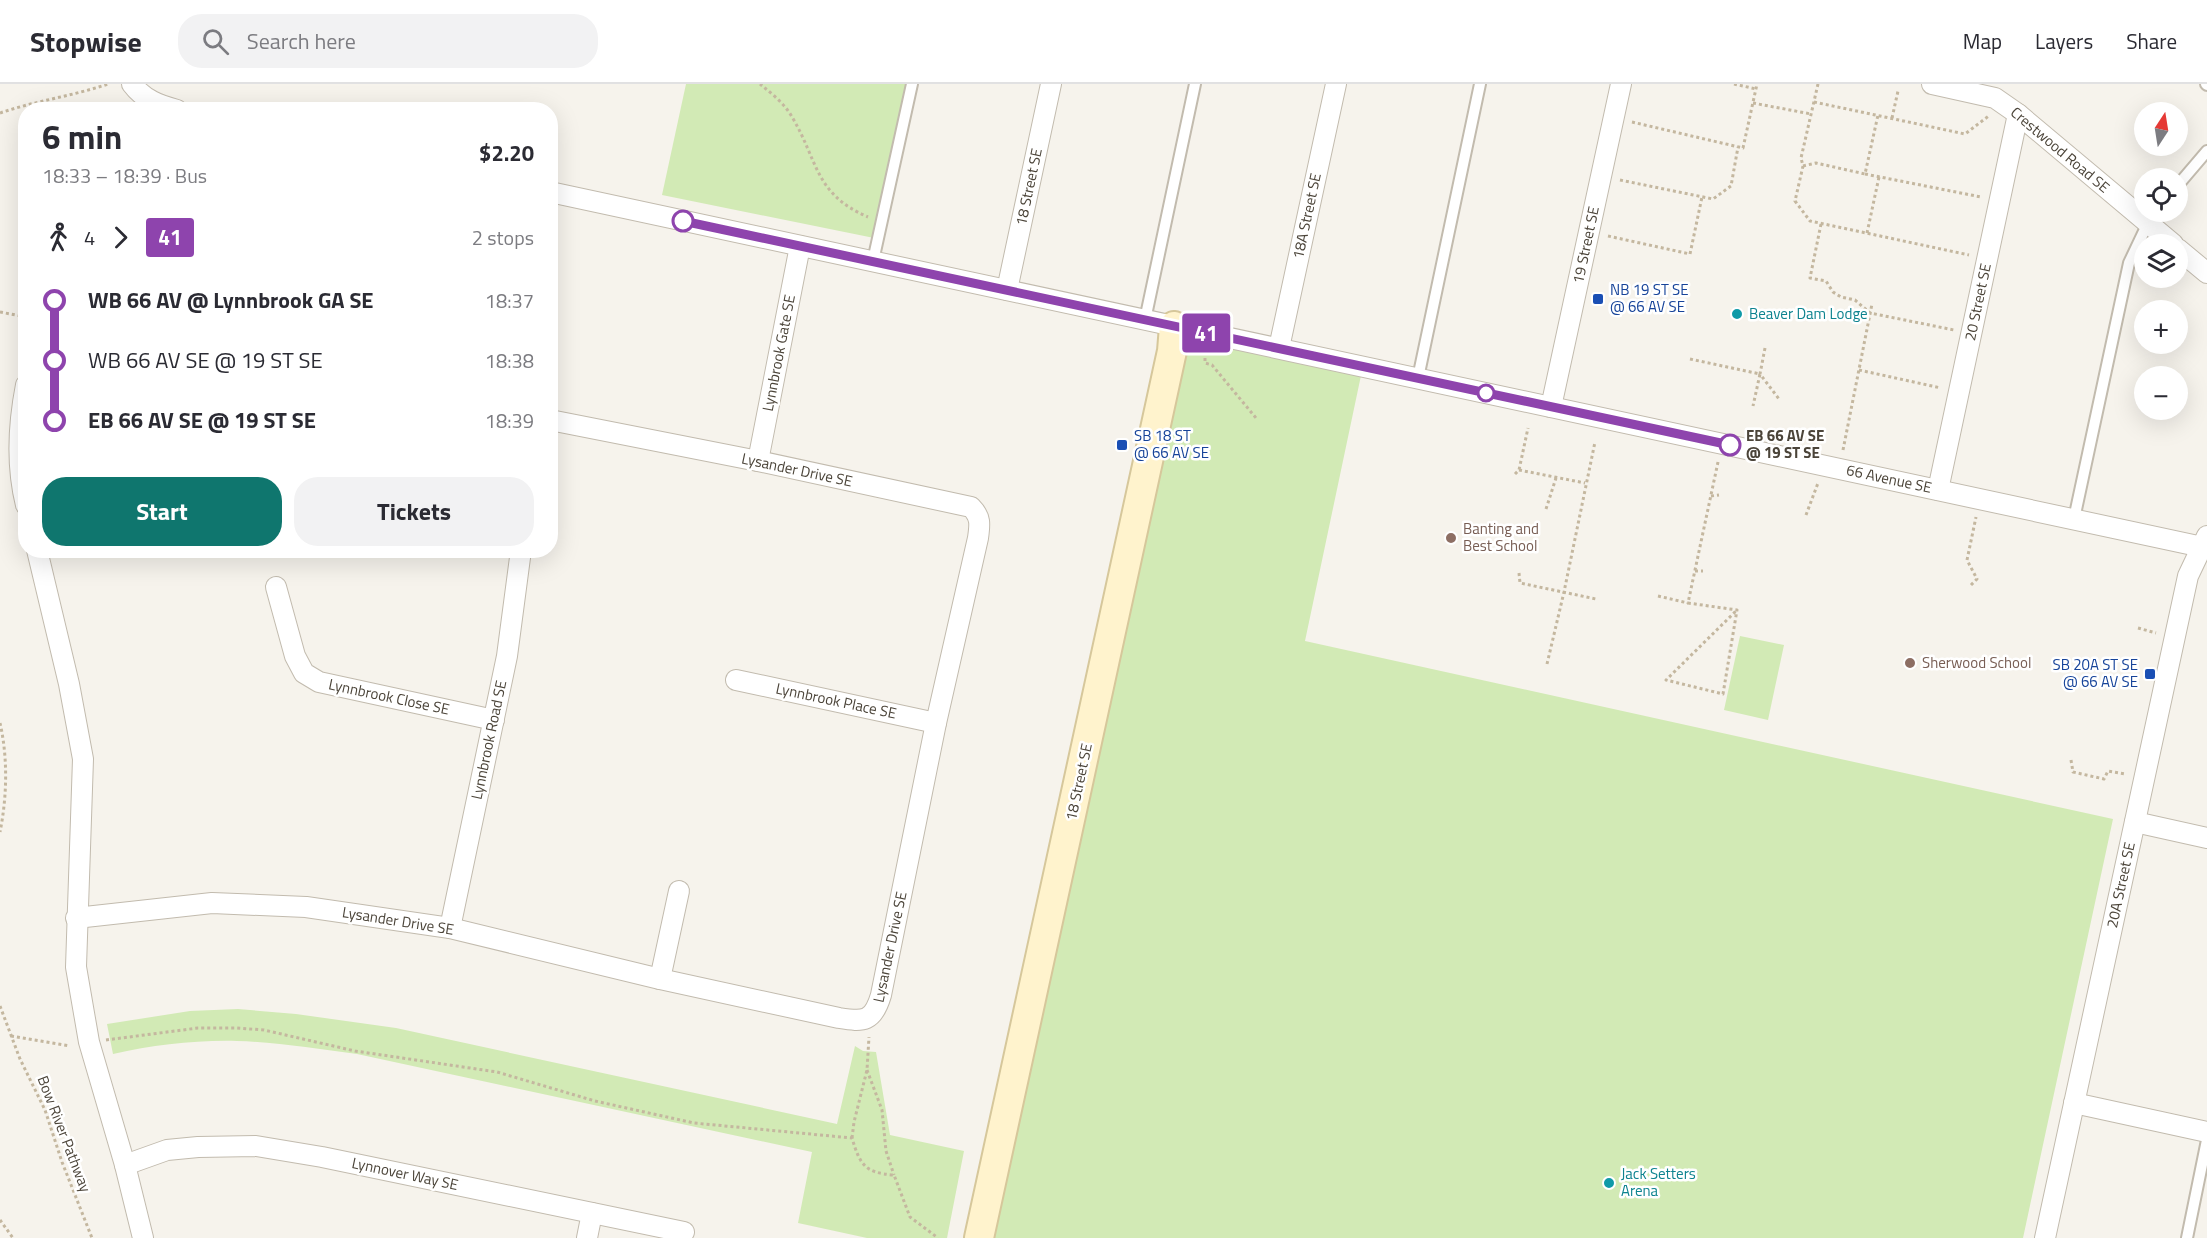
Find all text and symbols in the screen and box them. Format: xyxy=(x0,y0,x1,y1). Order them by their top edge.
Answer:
search box xyxy=(178,14,598,68)
text: Stopwise xyxy=(30,20,142,63)
text: Search here xyxy=(247,24,356,58)
icon: search xyxy=(199,25,232,58)
text: Map xyxy=(1963,25,2002,57)
text: Layers xyxy=(2035,25,2093,57)
text: Share xyxy=(2126,25,2177,57)
street label: Crestwood Road SE xyxy=(2006,101,2115,198)
north arrow xyxy=(2134,102,2188,156)
map controls xyxy=(2134,102,2188,420)
text: 6 min xyxy=(42,112,122,162)
text: $2.20 xyxy=(479,136,534,170)
street label: 18 Street SE xyxy=(1009,146,1048,228)
text: 18:33 – 18:39 · Bus xyxy=(42,160,207,191)
button: locate xyxy=(2134,168,2188,222)
street label: 18A Street SE xyxy=(1286,171,1327,261)
street label: 19 Street SE xyxy=(1566,204,1605,286)
unlabelled marker xyxy=(672,210,694,232)
icon: walk xyxy=(42,221,75,254)
icon: forward xyxy=(104,221,137,254)
text: 41 xyxy=(158,221,182,253)
text: 4 xyxy=(84,222,95,253)
text: 2 stops xyxy=(472,222,534,253)
button: layers xyxy=(2134,234,2188,288)
street label: 20 Street SE xyxy=(1958,261,1997,343)
place label: NB 19 ST SE @ 66 AV SE xyxy=(1610,278,1689,318)
text: WB 66 AV @ Lynnbrook GA SE xyxy=(88,283,374,317)
text: 18:37 xyxy=(485,285,534,316)
marker: NB 19 ST SE @ 66 AV SE xyxy=(1591,292,1605,306)
street label: Lynnbrook Gate SE xyxy=(756,293,801,413)
button: + xyxy=(2134,300,2188,354)
place label: Beaver Dam Lodge xyxy=(1749,302,1868,325)
marker: Beaver Dam Lodge xyxy=(1730,307,1744,321)
line badge: 41 xyxy=(1179,314,1233,352)
text: 41 xyxy=(1194,317,1218,349)
text: WB 66 AV SE @ 19 ST SE xyxy=(88,343,323,377)
text: 18:38 xyxy=(485,345,534,376)
button: − xyxy=(2134,366,2188,420)
unlabelled marker xyxy=(1477,384,1495,402)
text: EB 66 AV SE @ 19 ST SE xyxy=(88,403,316,437)
text: 18:39 xyxy=(485,405,534,436)
place label: SB 18 ST @ 66 AV SE xyxy=(1134,424,1209,464)
place label: EB 66 AV SE @ 19 ST SE xyxy=(1746,424,1824,464)
marker: EB 66 AV SE @ 19 ST SE xyxy=(1719,434,1741,456)
marker: SB 18 ST @ 66 AV SE xyxy=(1115,438,1129,452)
street label: Lysander Drive SE xyxy=(740,447,855,492)
street label: 66 Avenue SE xyxy=(1844,458,1934,499)
button: Start xyxy=(42,477,282,546)
button: Tickets xyxy=(294,477,534,546)
place label: Banting and Best School xyxy=(1463,517,1539,557)
marker: Banting and Best School xyxy=(1444,531,1458,545)
place label: Sherwood School xyxy=(1922,651,2031,674)
place label: SB 20A ST SE @ 66 AV SE xyxy=(2053,653,2138,693)
marker: Sherwood School xyxy=(1903,656,1917,670)
marker: SB 20A ST SE @ 66 AV SE xyxy=(2143,667,2157,681)
street label: Lynnbrook Close SE xyxy=(327,672,452,721)
street label: Lynnbrook Place SE xyxy=(774,677,899,725)
street label: Lynnbrook Road SE xyxy=(465,678,512,802)
street label: 18 Street SE xyxy=(1059,741,1098,823)
street label: 20A Street SE xyxy=(2100,840,2141,930)
street label: Lysander Drive SE xyxy=(867,889,912,1004)
street label: Lysander Drive SE xyxy=(341,900,456,941)
street label: Bow River Pathway xyxy=(32,1072,97,1195)
street label: Lynnover Way SE xyxy=(350,1151,460,1196)
place label: Jack Setters Arena xyxy=(1621,1162,1696,1202)
marker: Jack Setters Arena xyxy=(1602,1176,1616,1190)

